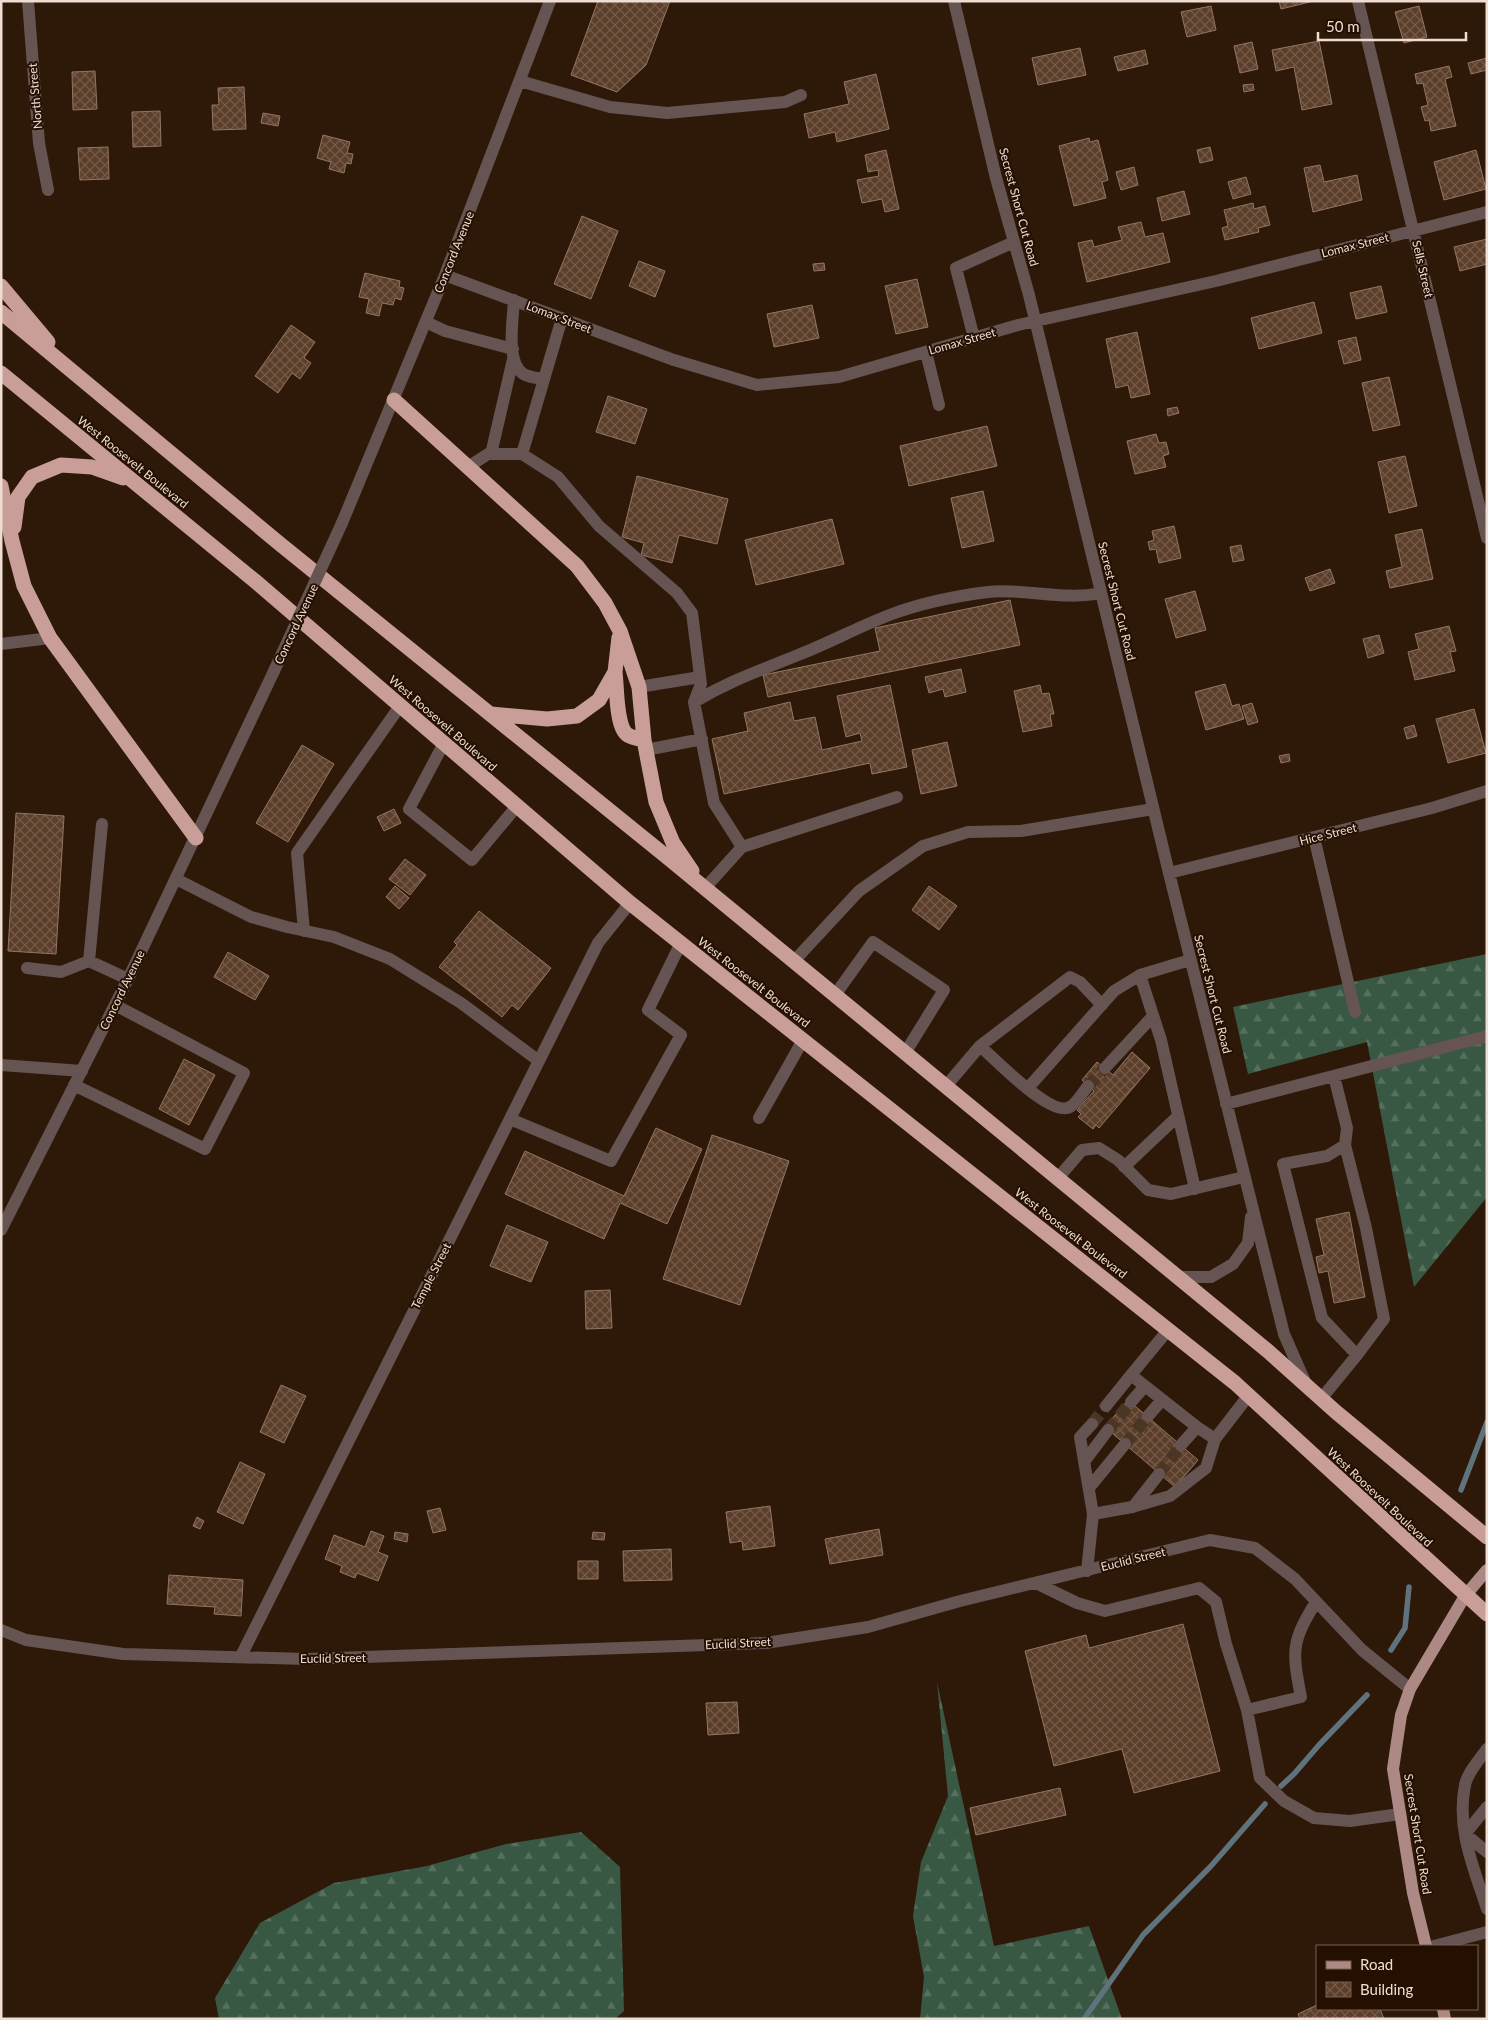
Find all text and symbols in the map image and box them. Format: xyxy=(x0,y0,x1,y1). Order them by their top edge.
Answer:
scale bar xyxy=(1318,10,1466,42)
text: 50 m xyxy=(1326,17,1360,35)
street label: North Street xyxy=(25,62,45,129)
street label: Secrest Short Cut Road xyxy=(996,146,1042,268)
street label: Concord Avenue xyxy=(431,209,477,295)
street label: Lomax Street xyxy=(1320,229,1391,261)
street label: Sells Street xyxy=(1409,239,1437,300)
street label: Lomax Street xyxy=(524,298,595,337)
street label: Lomax Street xyxy=(927,324,998,358)
street label: West Roosevelt Boulevard xyxy=(74,413,192,511)
street label: Secrest Short Cut Road xyxy=(1095,540,1139,662)
street label: Concord Avenue xyxy=(271,581,321,667)
street label: West Roosevelt Boulevard xyxy=(386,672,500,774)
street label: Hice Street xyxy=(1298,819,1359,848)
street label: West Roosevelt Boulevard xyxy=(695,933,813,1031)
street label: Secrest Short Cut Road xyxy=(1191,933,1235,1055)
street label: Concord Avenue xyxy=(96,948,148,1032)
street label: West Roosevelt Boulevard xyxy=(1012,1184,1130,1282)
street label: Temple Street xyxy=(408,1240,454,1312)
street label: West Roosevelt Boulevard xyxy=(1324,1444,1436,1550)
street label: Euclid Street xyxy=(1099,1544,1168,1574)
street label: Euclid Street xyxy=(705,1634,772,1652)
street label: Euclid Street xyxy=(300,1650,367,1666)
street label: Secrest Short Cut Road xyxy=(1401,1773,1435,1895)
legend xyxy=(1316,1945,1478,2010)
text: Road xyxy=(1360,1955,1393,1973)
text: Building xyxy=(1360,1980,1413,1998)

